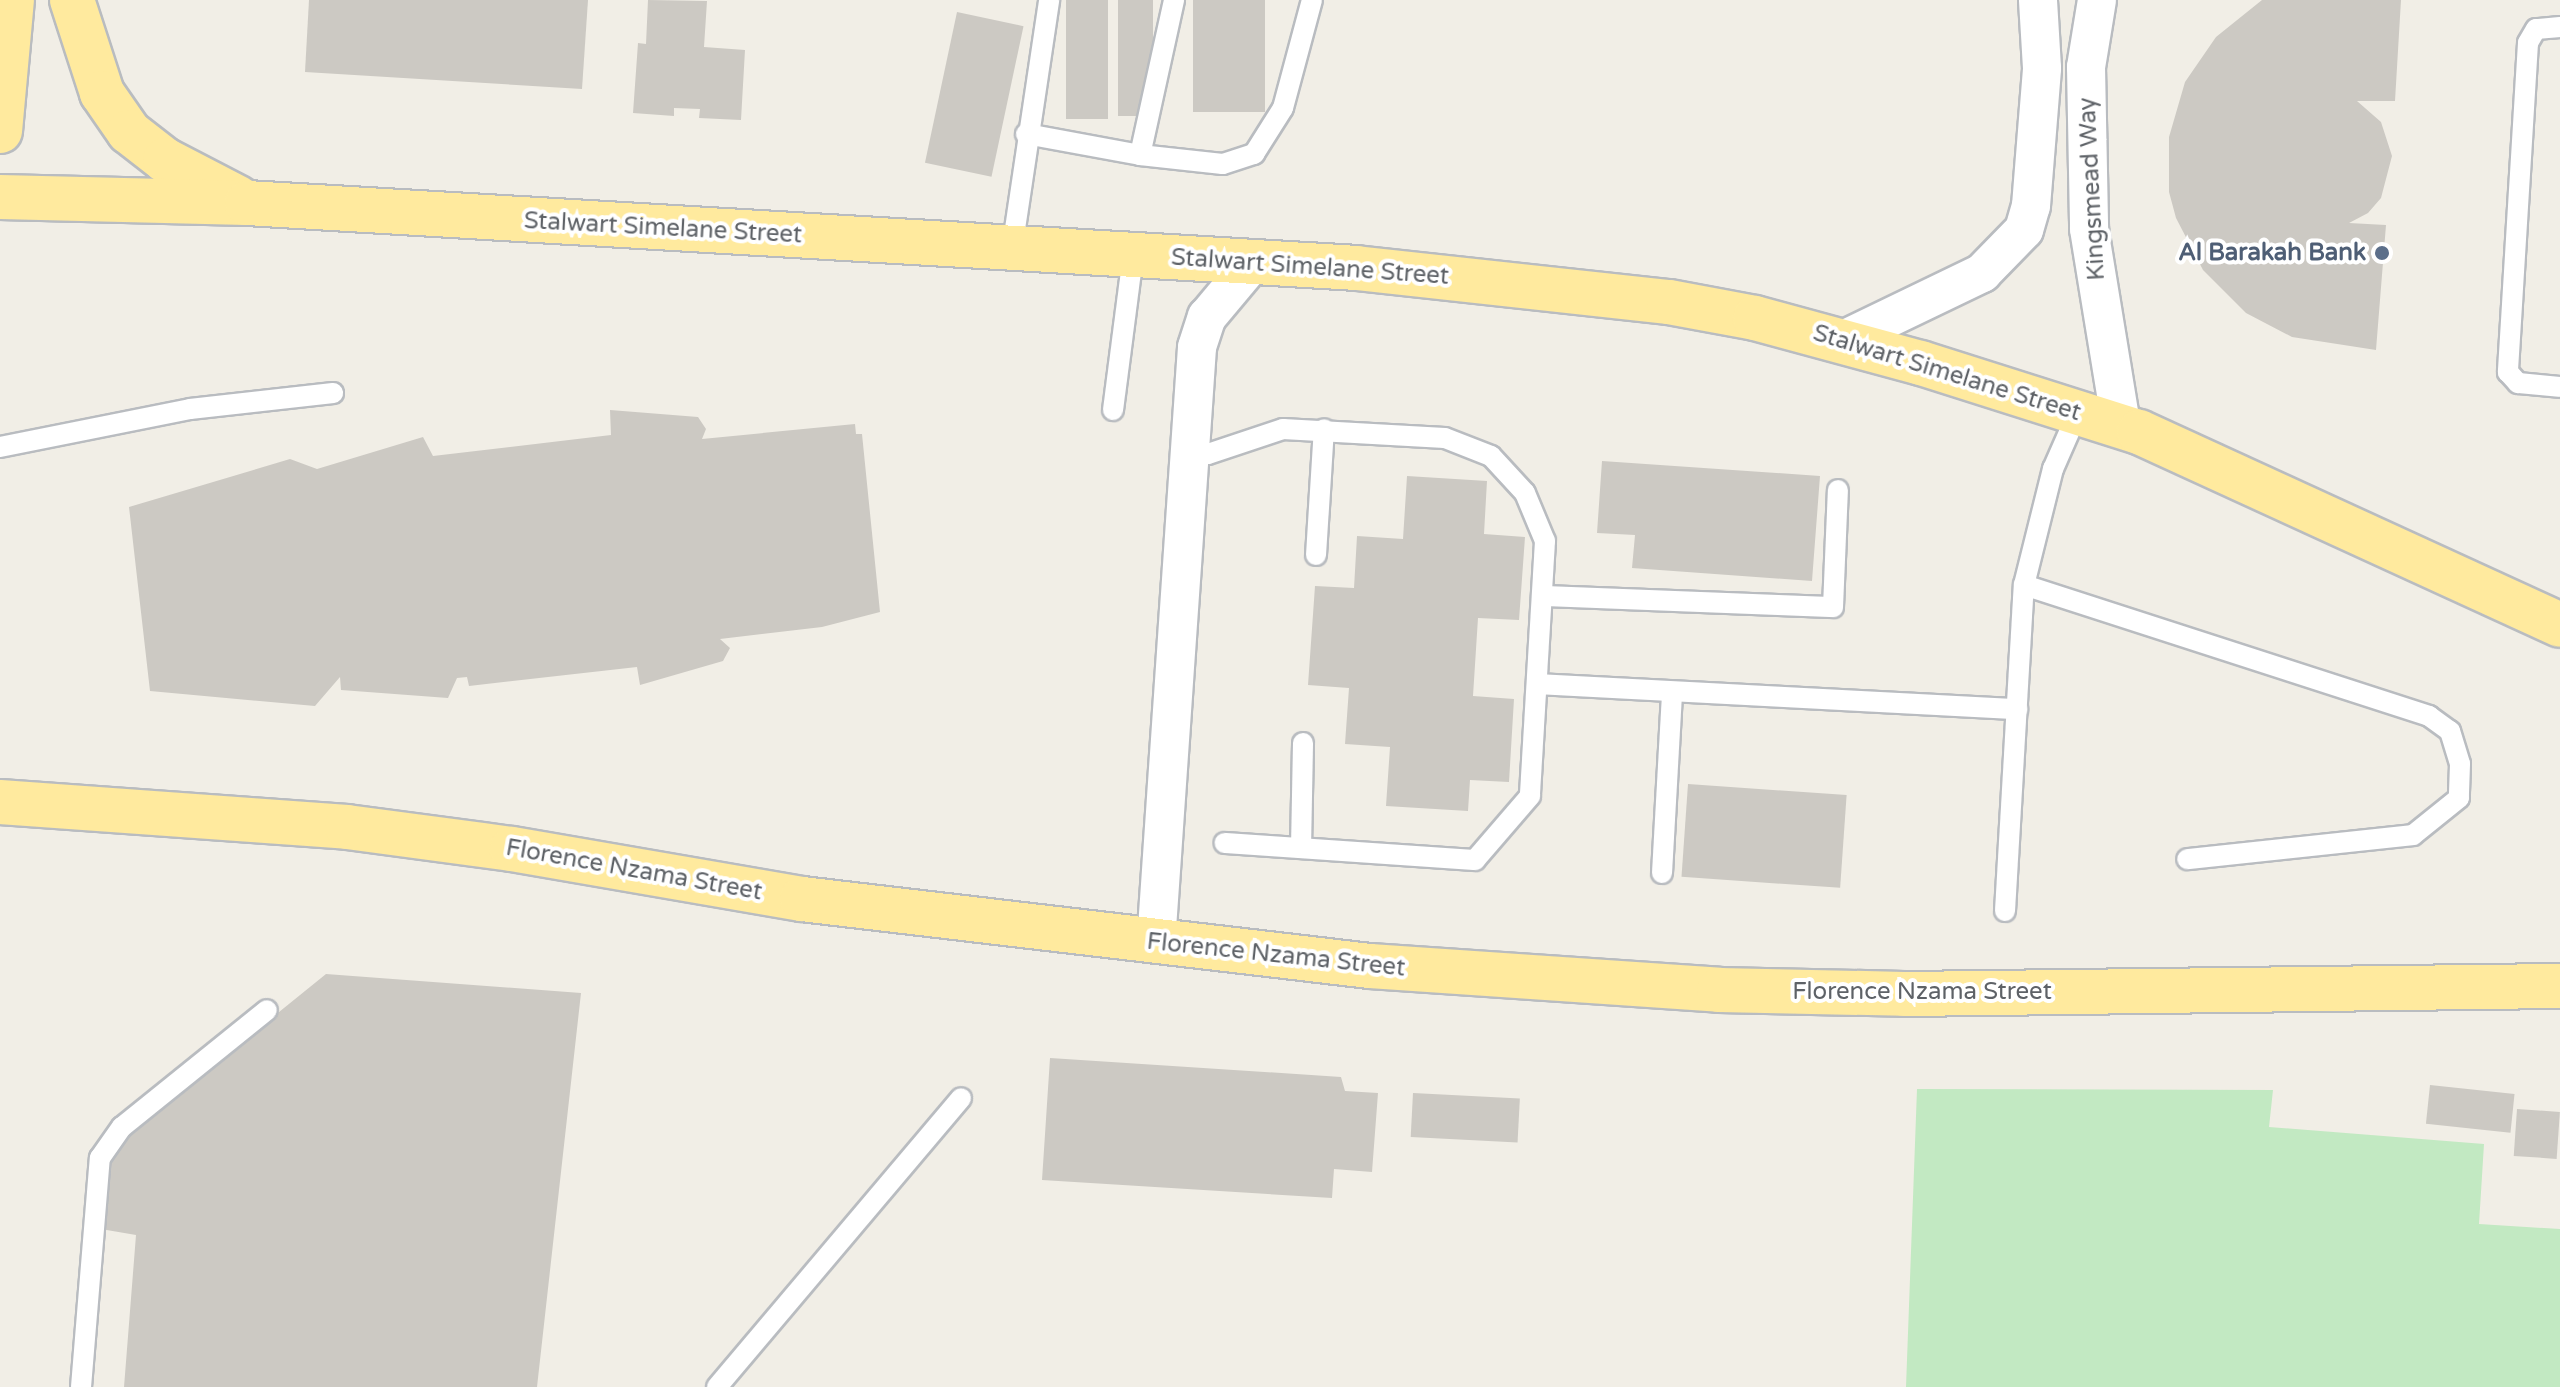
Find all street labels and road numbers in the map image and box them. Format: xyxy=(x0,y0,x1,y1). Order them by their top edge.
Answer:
street label: Kingsmead Way xyxy=(2073,97,2111,281)
street label: Stalwart Simelane Street xyxy=(523,206,803,250)
street label: Stalwart Simelane Street xyxy=(1170,243,1450,291)
street label: Stalwart Simelane Street xyxy=(1810,319,2084,427)
street label: Florence Nzama Street xyxy=(504,833,764,907)
street label: Florence Nzama Street xyxy=(1145,927,1407,983)
street label: Florence Nzama Street xyxy=(1792,978,2052,1006)

